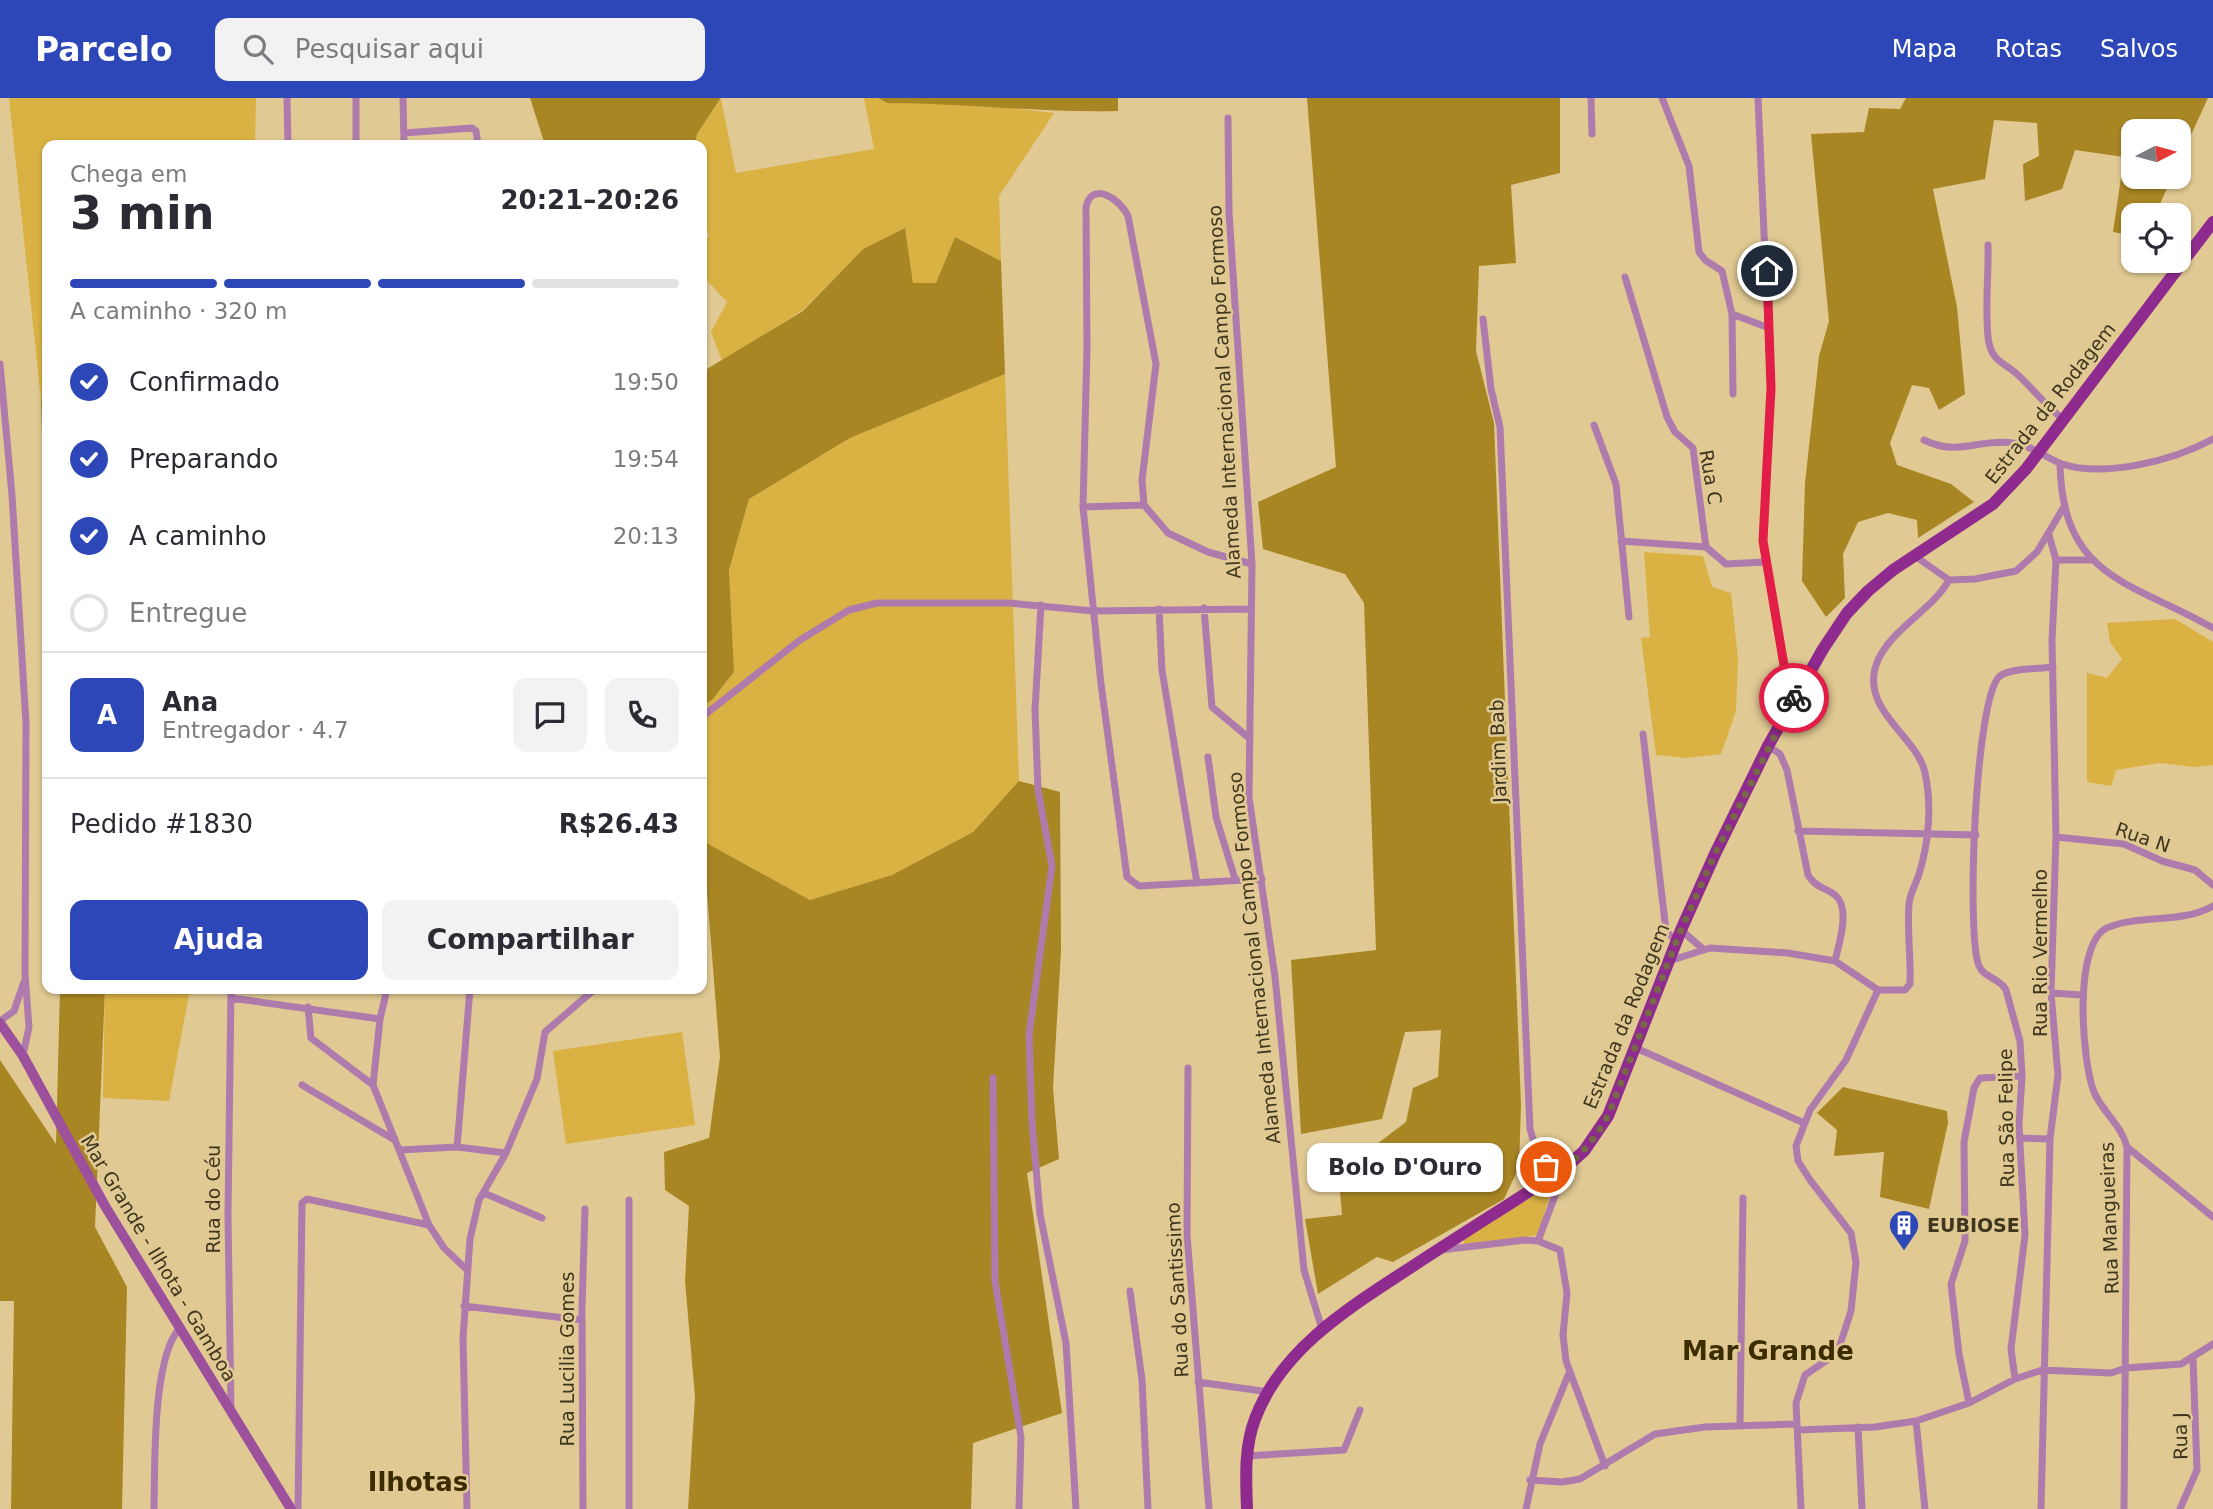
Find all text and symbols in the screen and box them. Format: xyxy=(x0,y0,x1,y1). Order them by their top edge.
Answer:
search box xyxy=(215,18,705,81)
text: Parcelo xyxy=(35,30,173,69)
icon: search xyxy=(239,30,277,68)
text: Pesquisar aqui xyxy=(295,34,484,64)
text: Mapa xyxy=(1892,35,1957,63)
text: Rotas xyxy=(1995,35,2062,63)
text: Salvos xyxy=(2100,35,2178,63)
north arrow xyxy=(2121,119,2191,189)
map controls xyxy=(2121,119,2191,273)
text: Chega em xyxy=(70,161,187,187)
text: 20:21–20:26 xyxy=(500,185,679,215)
text: 3 min xyxy=(70,186,214,240)
button: locate xyxy=(2121,203,2191,273)
street label: Alameda Internacional Campo Formoso xyxy=(1203,205,1245,579)
pin xyxy=(1737,241,1797,301)
icon: home xyxy=(1748,252,1786,290)
text: A caminho · 320 m xyxy=(70,298,287,324)
street label: Estrada da Rodagem xyxy=(1980,318,2120,488)
icon: check xyxy=(70,363,108,401)
text: Confirmado xyxy=(129,367,280,397)
text: 19:50 xyxy=(613,369,679,395)
icon: check xyxy=(70,440,108,478)
text: Preparando xyxy=(129,444,278,474)
text: 19:54 xyxy=(613,446,679,472)
street label: Rua C xyxy=(1695,448,1727,506)
icon: check xyxy=(70,517,108,555)
text: A caminho xyxy=(129,521,267,551)
text: 20:13 xyxy=(613,523,679,549)
text: Entregue xyxy=(129,598,247,628)
courier xyxy=(1759,663,1829,733)
button: chat xyxy=(513,678,587,752)
button: phone xyxy=(605,678,679,752)
icon: bike xyxy=(1775,679,1813,717)
text: Ana xyxy=(162,687,218,717)
street label: Jardim Bab xyxy=(1485,699,1511,804)
text: A xyxy=(97,700,117,730)
text: Entregador · 4.7 xyxy=(162,717,349,743)
street label: Alameda Internacional Campo Formoso xyxy=(1223,771,1285,1145)
text: Pedido #1830 xyxy=(70,809,253,839)
text: R$26.43 xyxy=(559,809,679,839)
street label: Rua N xyxy=(2113,817,2173,857)
street label: Rua Rio Vermelho xyxy=(2029,869,2051,1037)
button: Ajuda xyxy=(70,900,368,980)
button: Compartilhar xyxy=(382,900,679,980)
street label: Estrada da Rodagem xyxy=(1579,920,1673,1112)
street label: Rua São Felipe xyxy=(1994,1048,2018,1188)
street label: Mar Grande - Ilhota - Gamboa xyxy=(77,1131,241,1385)
pin xyxy=(1516,1137,1576,1197)
street label: Rua Mangueiras xyxy=(2095,1141,2123,1295)
callout: Bolo D'Ouro xyxy=(1308,1142,1504,1192)
street label: Rua do Céu xyxy=(202,1145,224,1253)
icon: bag xyxy=(1527,1148,1565,1186)
text: Bolo D'Ouro xyxy=(1328,1154,1482,1180)
street label: Rua do Santissimo xyxy=(1161,1202,1193,1378)
building icon: EUBIOSE xyxy=(1887,1208,1921,1252)
place label: EUBIOSE xyxy=(1927,1214,2020,1236)
street label: Rua Lucilia Gomes xyxy=(556,1272,578,1446)
district label: Mar Grande xyxy=(1682,1336,1854,1366)
street label: Rua J xyxy=(2169,1412,2191,1460)
district label: Ilhotas xyxy=(368,1467,468,1497)

